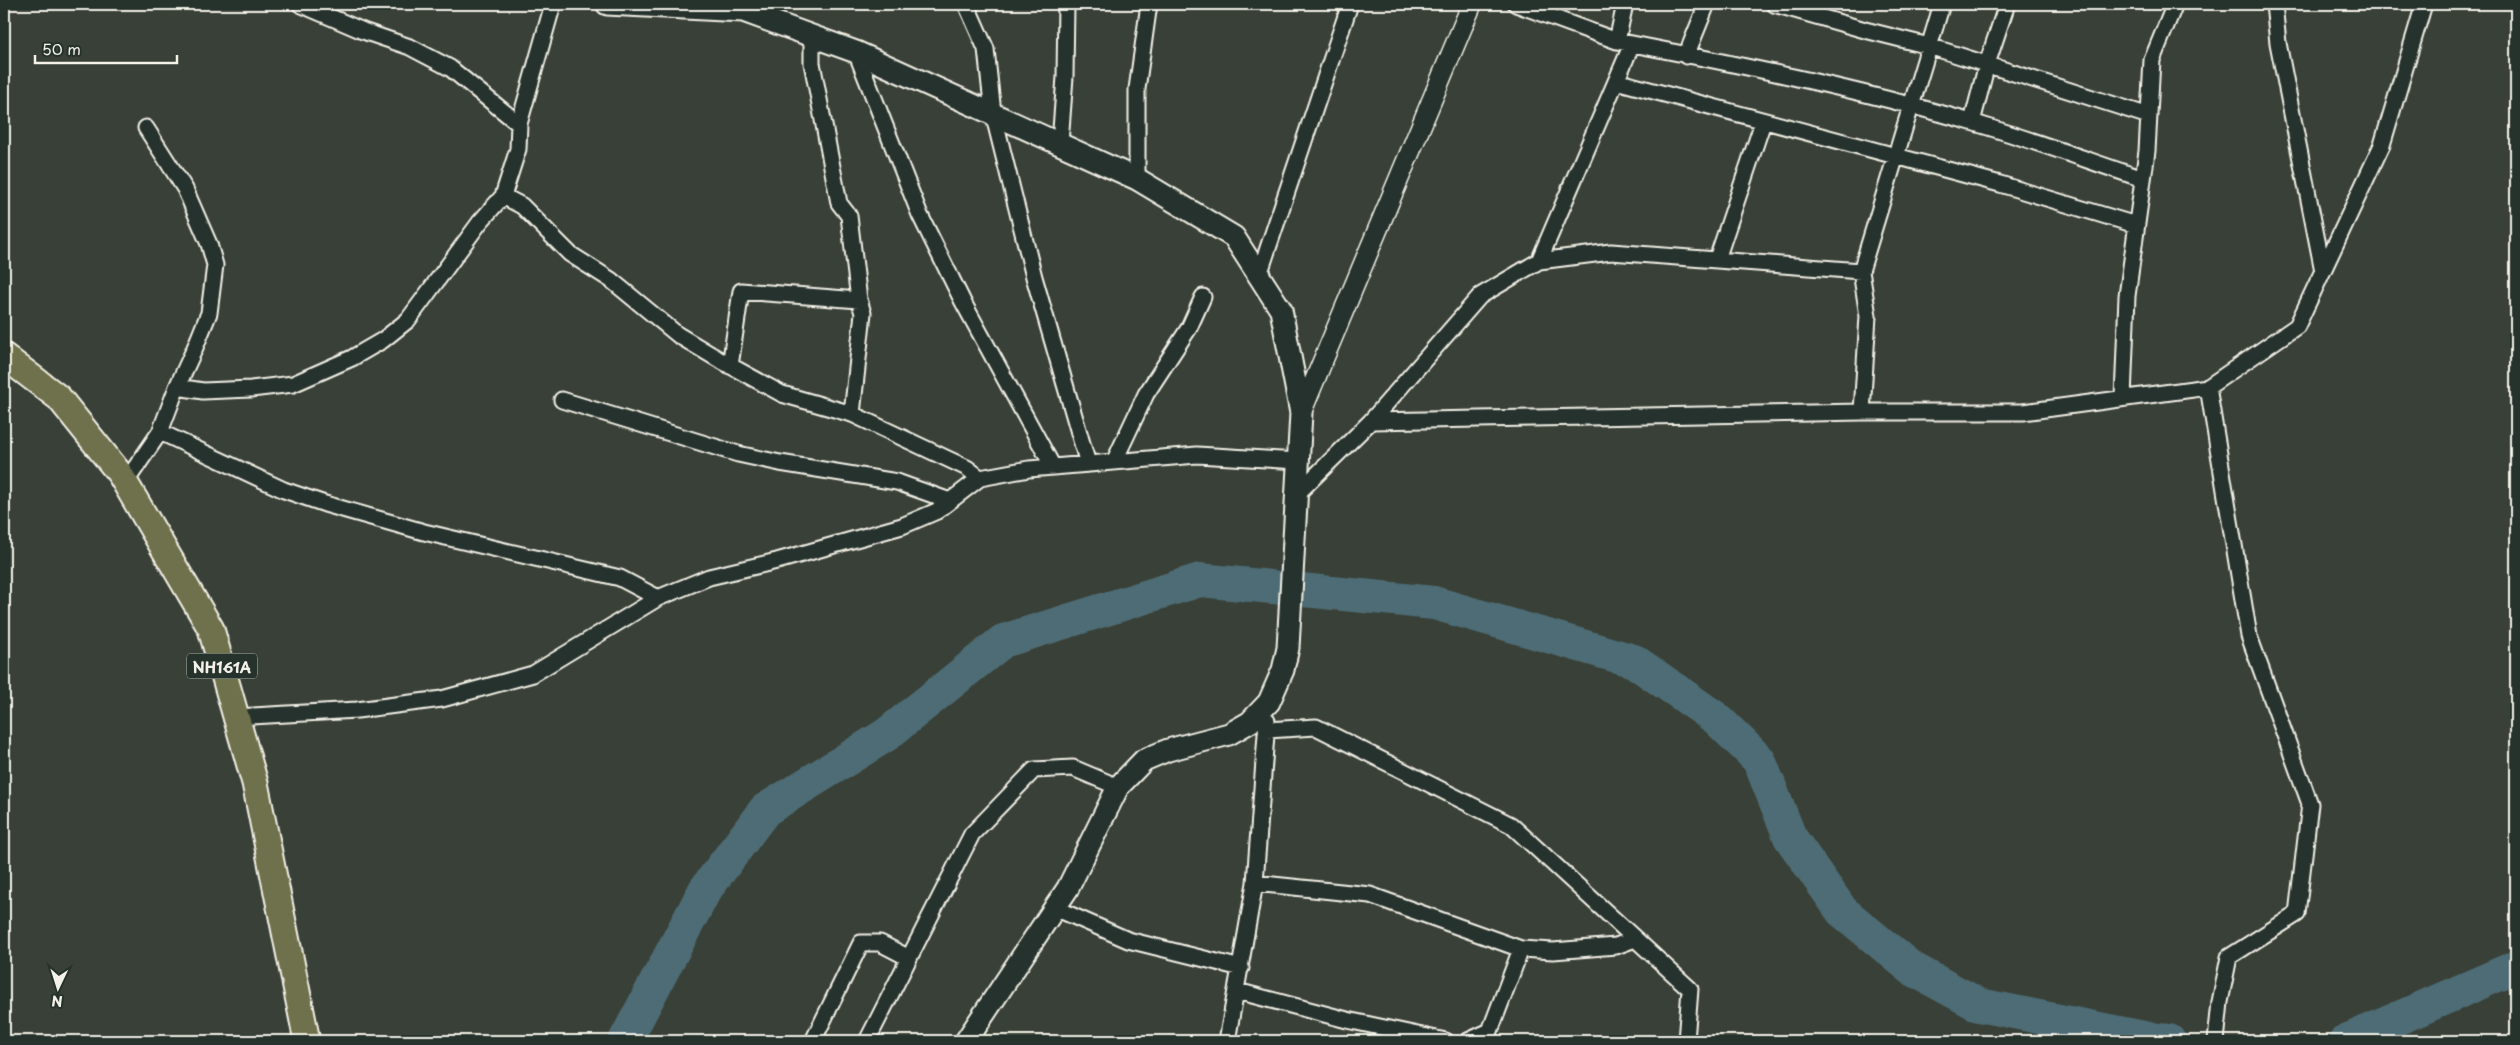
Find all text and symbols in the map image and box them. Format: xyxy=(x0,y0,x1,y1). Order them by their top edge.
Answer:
scale bar xyxy=(35,32,178,64)
text: 50 m xyxy=(42,37,81,60)
road number: NH161A xyxy=(187,654,257,678)
north arrow xyxy=(32,962,82,1012)
text: N xyxy=(51,991,63,1012)

